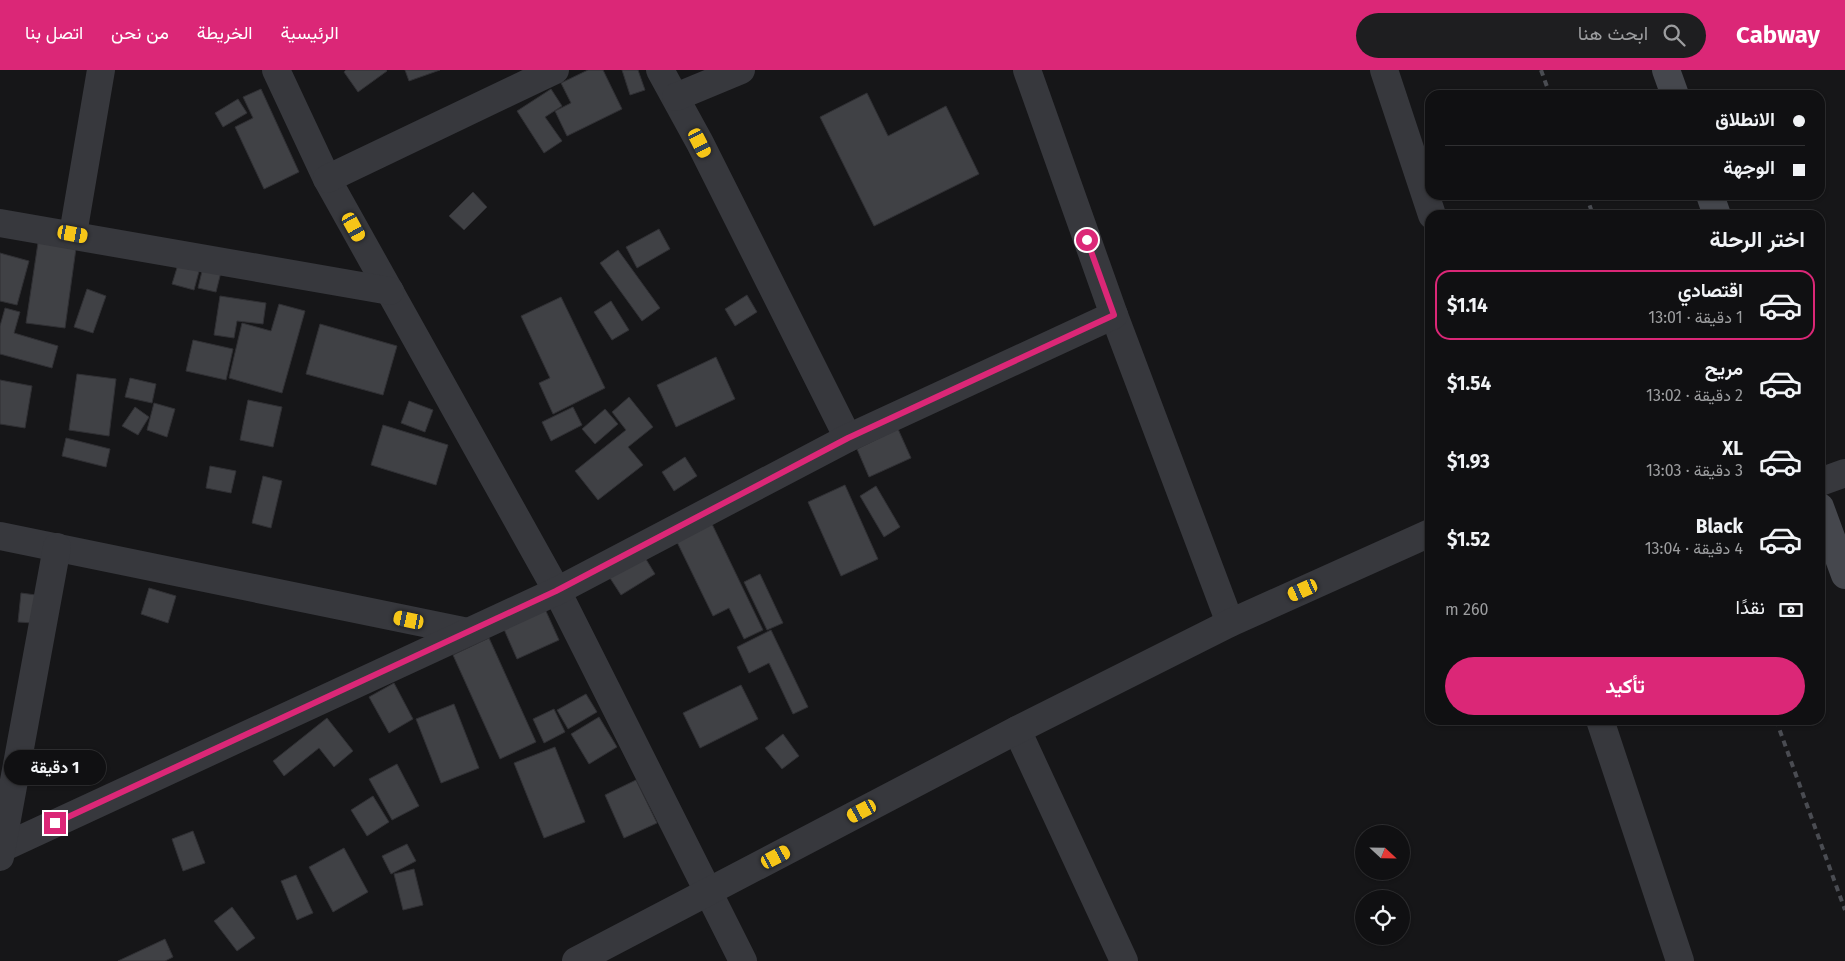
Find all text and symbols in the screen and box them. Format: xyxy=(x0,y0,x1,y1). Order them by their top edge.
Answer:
search box xyxy=(1356,13,1706,58)
icon: search xyxy=(1660,21,1688,49)
text: Cabway xyxy=(1736,21,1820,49)
text: اتصل بنا xyxy=(25,22,83,44)
text: من نحن xyxy=(111,22,169,44)
text: الخريطة xyxy=(197,22,253,44)
text: الرئيسية xyxy=(281,22,339,44)
text: ابحث هنا xyxy=(1578,22,1648,45)
text: الانطلاق xyxy=(1715,108,1775,131)
car xyxy=(686,126,713,160)
text: الوجهة xyxy=(1723,156,1775,179)
car xyxy=(340,210,367,244)
car xyxy=(56,224,89,244)
text: اختر الرحلة xyxy=(1710,226,1805,253)
route start xyxy=(1076,229,1098,251)
text: اقتصادي xyxy=(1678,279,1743,302)
icon: car xyxy=(1758,283,1803,328)
text: $1.14 xyxy=(1447,294,1488,317)
text: 1 دقيقة · 13:01 xyxy=(1648,308,1743,327)
text: مريح xyxy=(1705,357,1743,380)
icon: car xyxy=(1758,361,1803,406)
text: $1.54 xyxy=(1447,372,1491,395)
text: 2 دقيقة · 13:02 xyxy=(1646,386,1743,405)
text: XL xyxy=(1722,437,1743,460)
icon: car xyxy=(1758,439,1803,484)
text: $1.93 xyxy=(1447,450,1490,473)
text: 3 دقيقة · 13:03 xyxy=(1646,461,1743,480)
text: Black xyxy=(1696,515,1743,538)
icon: car xyxy=(1758,517,1803,562)
text: $1.52 xyxy=(1447,528,1490,551)
text: 4 دقيقة · 13:04 xyxy=(1645,539,1743,558)
car xyxy=(1286,577,1319,603)
text: نقدًا xyxy=(1736,596,1765,619)
icon: cash xyxy=(1777,596,1805,624)
text: 260 m xyxy=(1445,600,1488,619)
car xyxy=(392,610,425,630)
button: تأكيد xyxy=(1445,657,1805,715)
callout: 1 دقيقة xyxy=(4,750,106,786)
text: 1 دقيقة xyxy=(31,758,79,777)
car xyxy=(845,797,878,825)
route end xyxy=(44,812,66,834)
north arrow xyxy=(1355,825,1410,880)
map controls xyxy=(1355,825,1410,945)
car xyxy=(759,843,792,871)
button: locate xyxy=(1355,890,1410,945)

